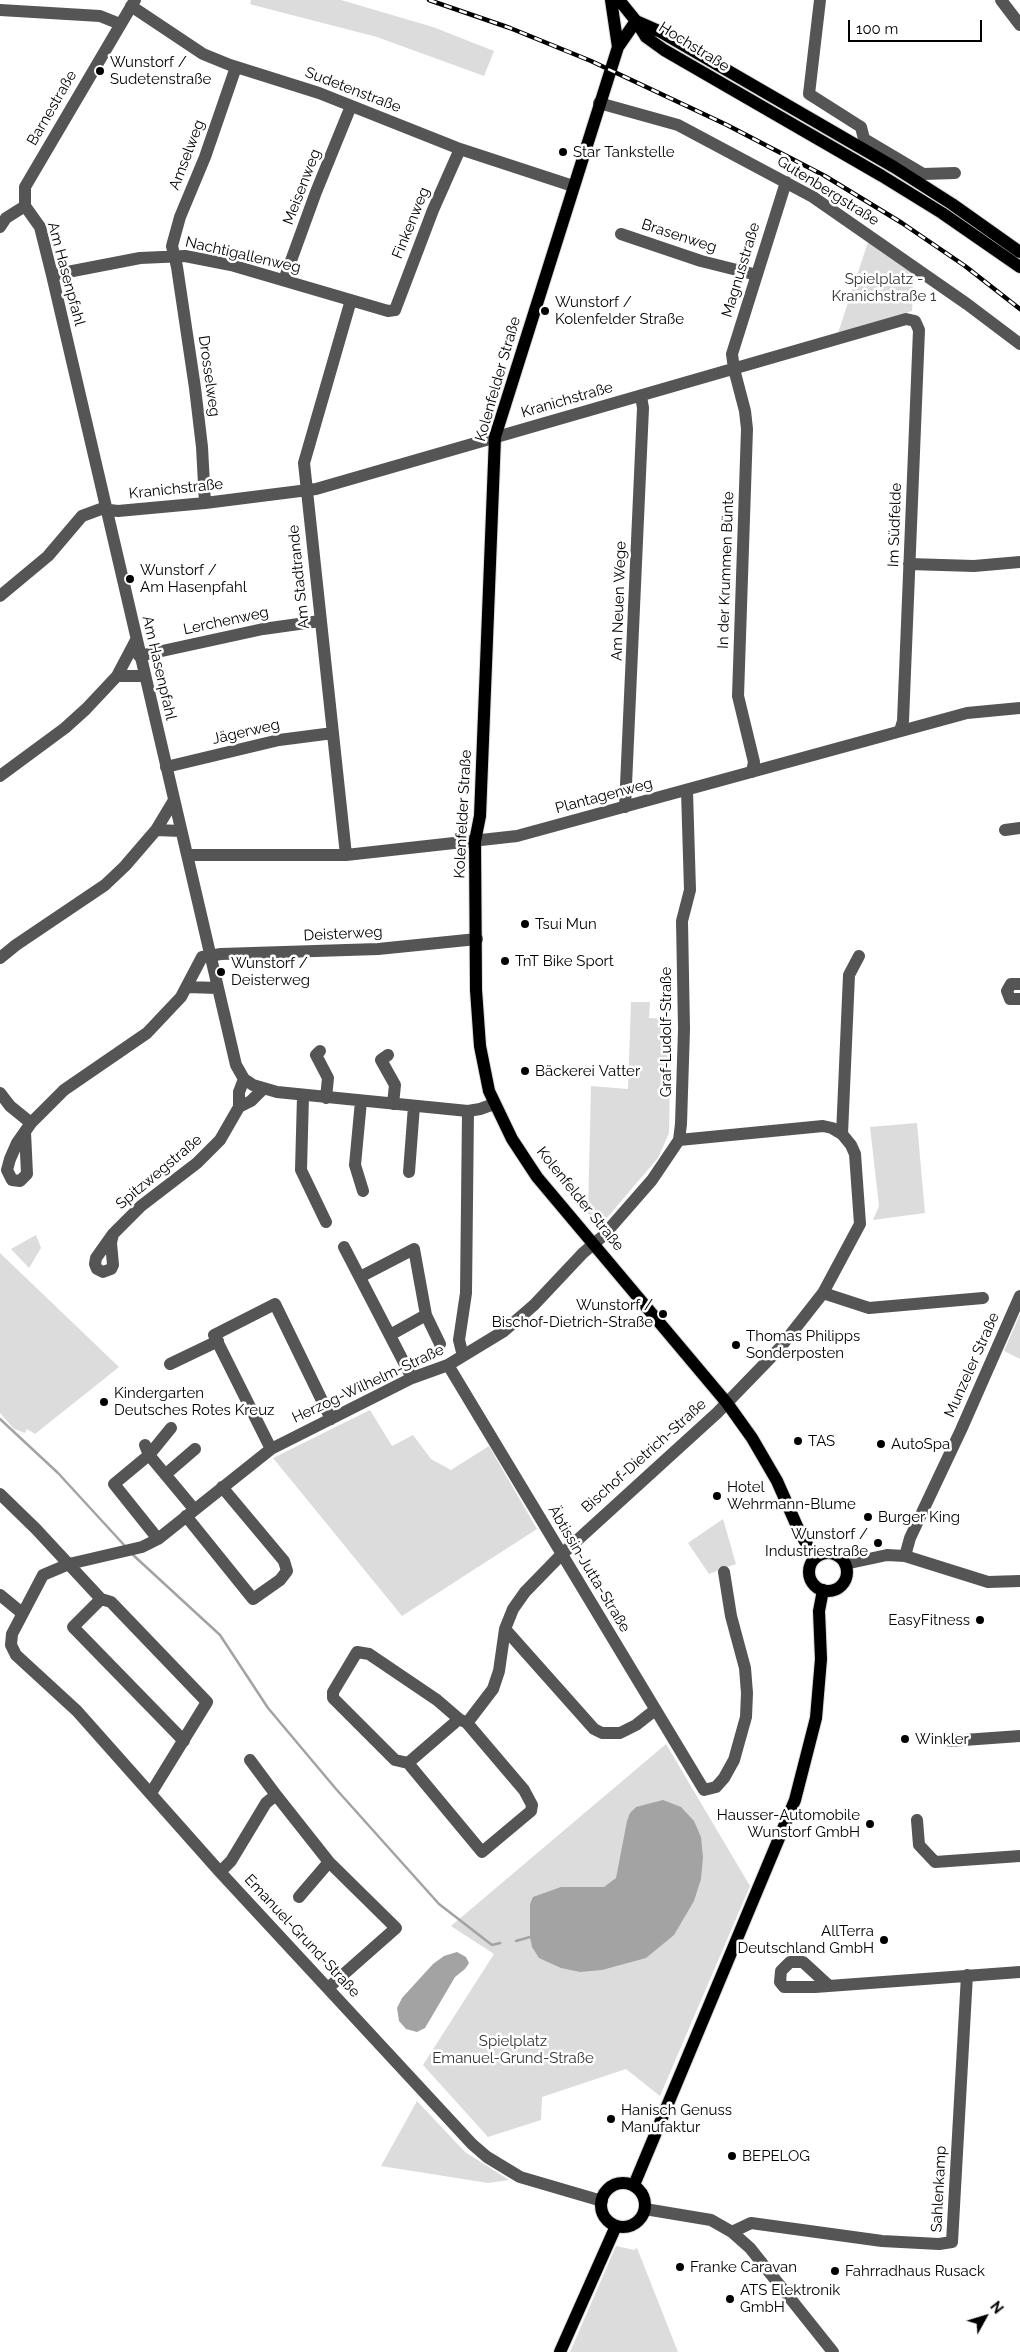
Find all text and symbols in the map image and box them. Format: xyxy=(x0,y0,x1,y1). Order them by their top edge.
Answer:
scale bar xyxy=(850,10,984,42)
street label: Hochstraße xyxy=(655,18,733,76)
text: 100 m xyxy=(856,20,898,38)
place label: Wunstorf / Sudetenstraße xyxy=(110,53,211,88)
street label: Sudetenstraße xyxy=(303,63,403,117)
marker: Wunstorf / Sudetenstraße xyxy=(94,65,106,77)
street label: Barnestraße xyxy=(23,67,81,149)
street label: Amselweg xyxy=(165,117,209,193)
place label: Star Tankstelle xyxy=(573,143,675,161)
marker: Star Tankstelle xyxy=(557,146,569,158)
street label: Meisenweg xyxy=(279,147,325,227)
street label: Gutenbergstraße xyxy=(774,152,882,230)
street label: Finkenweg xyxy=(388,184,434,262)
street label: Brasenweg xyxy=(639,215,719,257)
street label: Am Hasenpfahl xyxy=(43,220,89,328)
street label: Magnusstraße xyxy=(718,220,764,320)
street label: Nachtigallenweg xyxy=(184,233,302,277)
park label: Spielplatz - Kranichstraße 1 xyxy=(831,270,937,305)
place label: Wunstorf / Kolenfelder Straße xyxy=(555,293,684,328)
marker: Wunstorf / Kolenfelder Straße xyxy=(539,305,551,317)
street label: Kolenfelder Straße xyxy=(472,315,524,443)
street label: Drosselweg xyxy=(194,334,224,418)
street label: Kranichstraße xyxy=(519,378,615,422)
street label: Kranichstraße xyxy=(128,475,224,503)
street label: Im Südfelde xyxy=(885,483,905,567)
street label: In der Krummen Bünte xyxy=(714,491,738,649)
street label: Am Stadtrande xyxy=(285,524,313,630)
street label: Am Neuen Wege xyxy=(608,541,630,661)
place label: Wunstorf / Am Hasenpfahl xyxy=(140,561,247,596)
marker: Wunstorf / Am Hasenpfahl xyxy=(124,573,136,585)
street label: Lerchenweg xyxy=(182,603,270,639)
street label: Am Hasenpfahl xyxy=(138,614,180,722)
street label: Jägerweg xyxy=(211,716,281,748)
street label: Kolenfelder Straße xyxy=(451,749,475,879)
street label: Plantagenweg xyxy=(553,774,655,818)
place label: Tsui Mun xyxy=(535,915,597,933)
marker: Tsui Mun xyxy=(519,918,531,930)
street label: Deisterweg xyxy=(303,923,383,945)
place label: TnT Bike Sport xyxy=(515,952,614,970)
place label: Wunstorf / Deisterweg xyxy=(231,954,310,989)
marker: TnT Bike Sport xyxy=(499,955,511,967)
marker: Wunstorf / Deisterweg xyxy=(215,966,227,978)
street label: Graf-Ludolf-Straße xyxy=(657,967,675,1097)
place label: Bäckerei Vatter xyxy=(535,1062,640,1080)
marker: Bäckerei Vatter xyxy=(519,1065,531,1077)
street label: Spitzwegstraße xyxy=(112,1131,206,1213)
street label: Kolenfelder Straße xyxy=(532,1143,628,1255)
place label: Wunstorf / Bischof-Dietrich-Straße xyxy=(492,1296,653,1331)
marker: Wunstorf / Bischof-Dietrich-Straße xyxy=(657,1308,669,1320)
street label: Munzeler Straße xyxy=(941,1310,1003,1420)
place label: Thomas Philipps Sonderposten xyxy=(746,1327,860,1362)
marker: Thomas Philipps Sonderposten xyxy=(730,1339,742,1351)
street label: Herzog-Wilhelm-Straße xyxy=(289,1341,447,1427)
place label: Kindergarten Deutsches Rotes Kreuz xyxy=(114,1384,274,1419)
street label: Bischof-Dietrich-Straße xyxy=(578,1395,710,1517)
marker: Kindergarten Deutsches Rotes Kreuz xyxy=(98,1396,110,1408)
place label: TAS xyxy=(808,1432,835,1450)
marker: TAS xyxy=(792,1435,804,1447)
place label: AutoSpa xyxy=(891,1435,950,1453)
marker: AutoSpa xyxy=(875,1438,887,1450)
place label: Hotel Wehrmann-Blume xyxy=(727,1478,856,1513)
marker: Hotel Wehrmann-Blume xyxy=(711,1490,723,1502)
street label: Äbtissin-Jutta-Straße xyxy=(544,1502,634,1636)
place label: Burger King xyxy=(878,1508,960,1526)
marker: Burger King xyxy=(862,1511,874,1523)
place label: Wunstorf / Industriestraße xyxy=(765,1525,868,1560)
marker: Wunstorf / Industriestraße xyxy=(872,1537,884,1549)
place label: EasyFitness xyxy=(888,1611,970,1629)
marker: EasyFitness xyxy=(974,1614,986,1626)
place label: Winkler xyxy=(915,1730,969,1748)
marker: Winkler xyxy=(899,1733,911,1745)
place label: Hausser-Automobile Wunstorf GmbH xyxy=(717,1806,860,1841)
marker: Hausser-Automobile Wunstorf GmbH xyxy=(864,1818,876,1830)
street label: Emanuel-Grund-Straße xyxy=(240,1871,364,2001)
place label: AllTerra Deutschland GmbH xyxy=(737,1922,874,1957)
marker: AllTerra Deutschland GmbH xyxy=(878,1934,890,1946)
park label: Spielplatz Emanuel-Grund-Straße xyxy=(432,2032,594,2067)
place label: Hanisch Genuss Manufaktur xyxy=(621,2101,732,2136)
marker: Hanisch Genuss Manufaktur xyxy=(605,2113,617,2125)
street label: Sahlenkamp xyxy=(928,2145,950,2233)
place label: BEPELOG xyxy=(742,2147,810,2165)
marker: BEPELOG xyxy=(726,2150,738,2162)
place label: Franke Caravan xyxy=(690,2258,797,2276)
marker: Franke Caravan xyxy=(674,2261,686,2273)
place label: Fahrradhaus Rusack xyxy=(845,2262,985,2280)
marker: Fahrradhaus Rusack xyxy=(829,2265,841,2277)
place label: ATS Elektronik GmbH xyxy=(740,2281,840,2316)
north arrow xyxy=(960,2292,1010,2342)
marker: ATS Elektronik GmbH xyxy=(724,2293,736,2305)
text: N xyxy=(987,2298,1006,2317)

